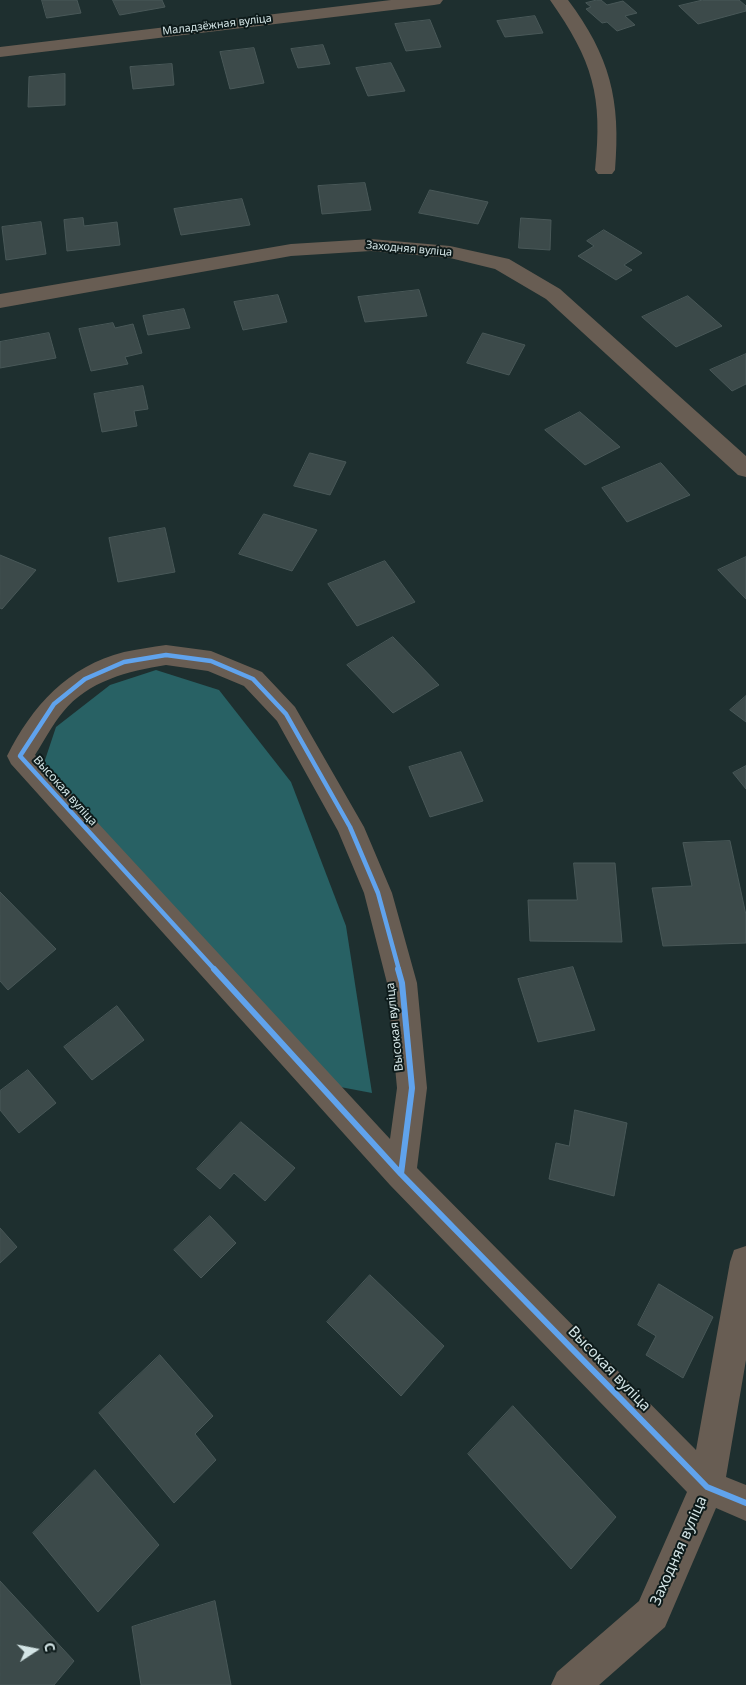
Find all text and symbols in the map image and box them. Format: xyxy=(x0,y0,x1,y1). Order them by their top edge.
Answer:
street label: Маладзёжная вуліца xyxy=(161,12,273,38)
street label: Заходняя вуліца xyxy=(365,239,453,259)
street label: Высокая вуліца xyxy=(30,753,100,829)
street label: Высокая вуліца xyxy=(383,982,407,1072)
street label: Высокая вуліца xyxy=(564,1323,654,1415)
street label: Заходняя вуліца xyxy=(647,1494,711,1608)
north arrow xyxy=(10,1625,60,1675)
text: С xyxy=(40,1641,60,1653)

